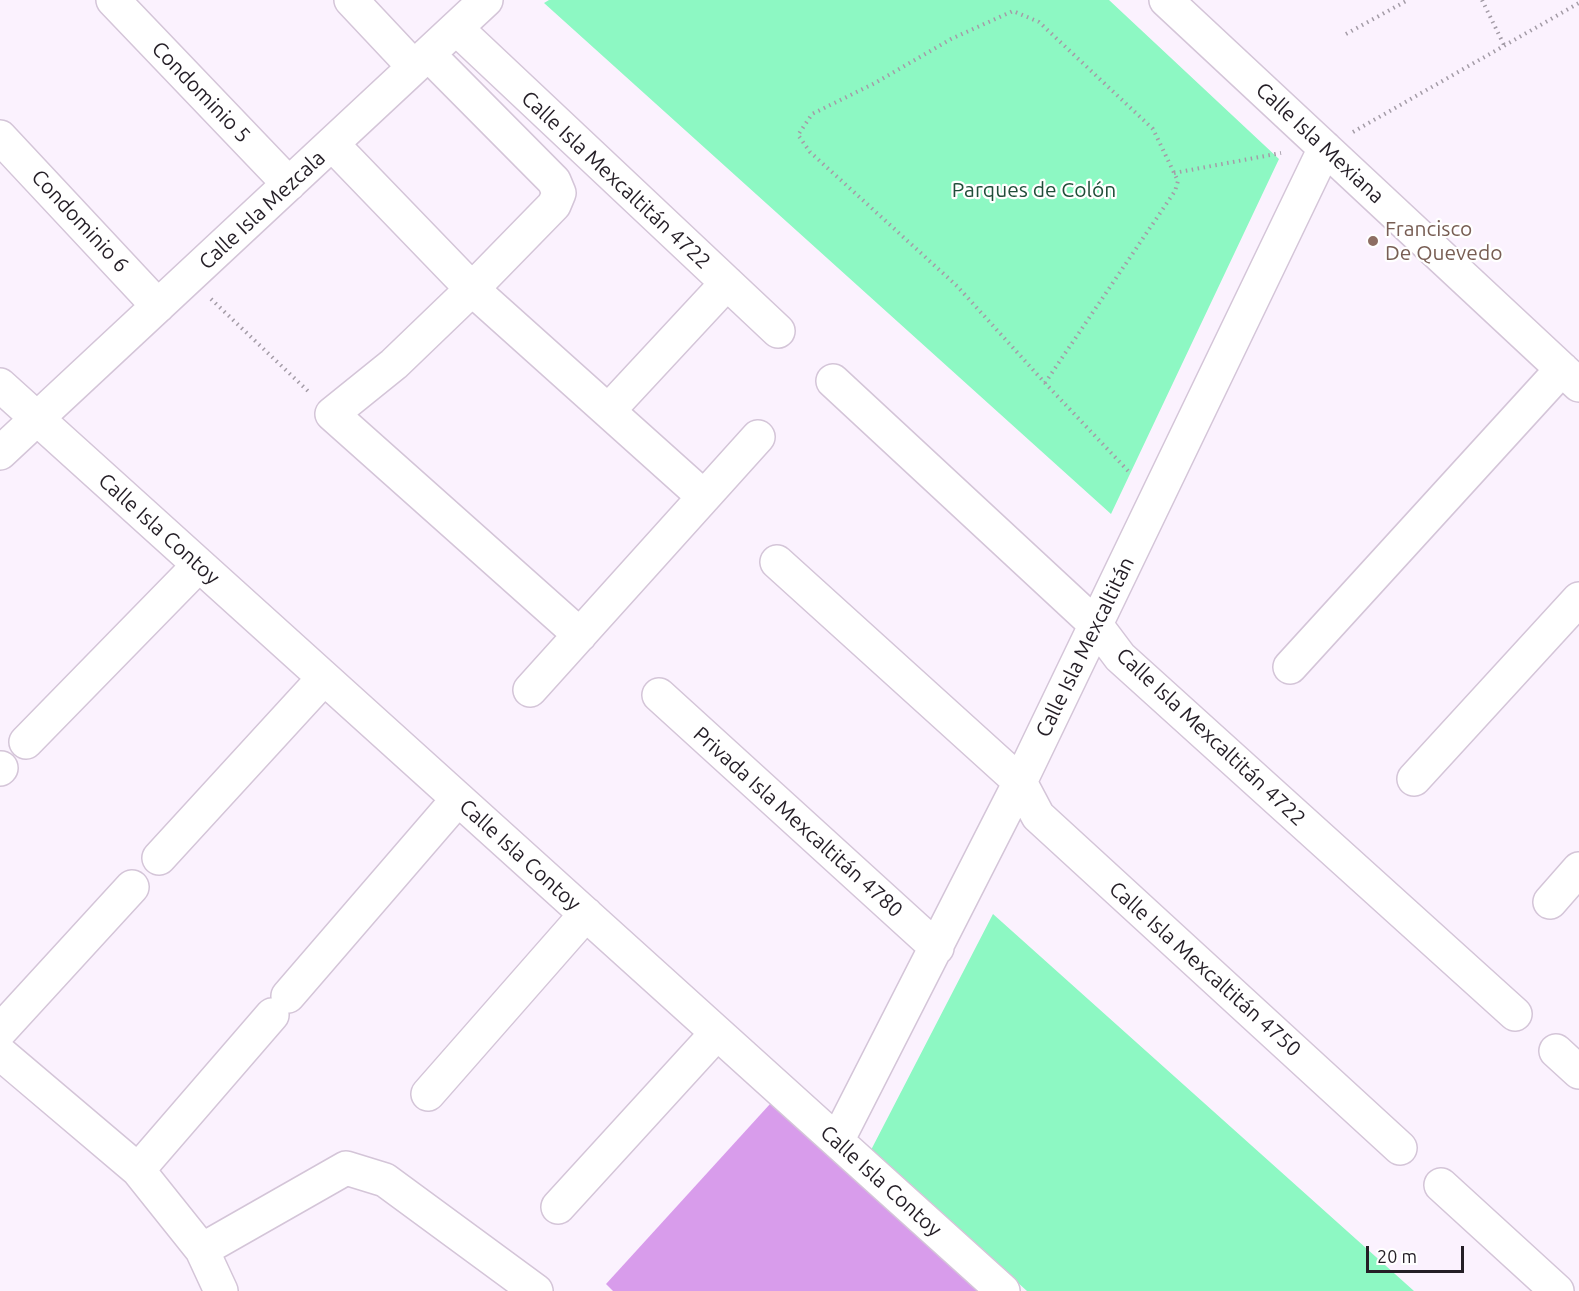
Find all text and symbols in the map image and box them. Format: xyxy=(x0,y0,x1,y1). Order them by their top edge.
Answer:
street label: Condominio 5 xyxy=(146,36,256,148)
street label: Calle Isla Mexiana xyxy=(1251,77,1389,209)
street label: Calle Isla Mexcaltitán 4722 xyxy=(516,86,716,274)
street label: Calle Isla Mezcala xyxy=(194,145,330,275)
street label: Condominio 6 xyxy=(26,165,134,277)
park label: Parques de Colón xyxy=(952,177,1116,203)
place label: Francisco De Quevedo xyxy=(1385,216,1502,266)
marker: Francisco De Quevedo xyxy=(1366,234,1380,248)
street label: Calle Isla Contoy xyxy=(93,468,225,590)
street label: Calle Isla Mexcaltitán xyxy=(1030,553,1140,741)
street label: Calle Isla Mexcaltitán 4722 xyxy=(1111,643,1311,831)
street label: Privada Isla Mexcaltitán 4780 xyxy=(688,721,908,923)
street label: Calle Isla Contoy xyxy=(454,794,586,916)
street label: Calle Isla Mexcaltitán 4750 xyxy=(1104,876,1306,1062)
street label: Calle Isla Contoy xyxy=(815,1120,947,1242)
scale bar xyxy=(1369,1234,1466,1272)
text: 20 m xyxy=(1377,1246,1417,1266)

